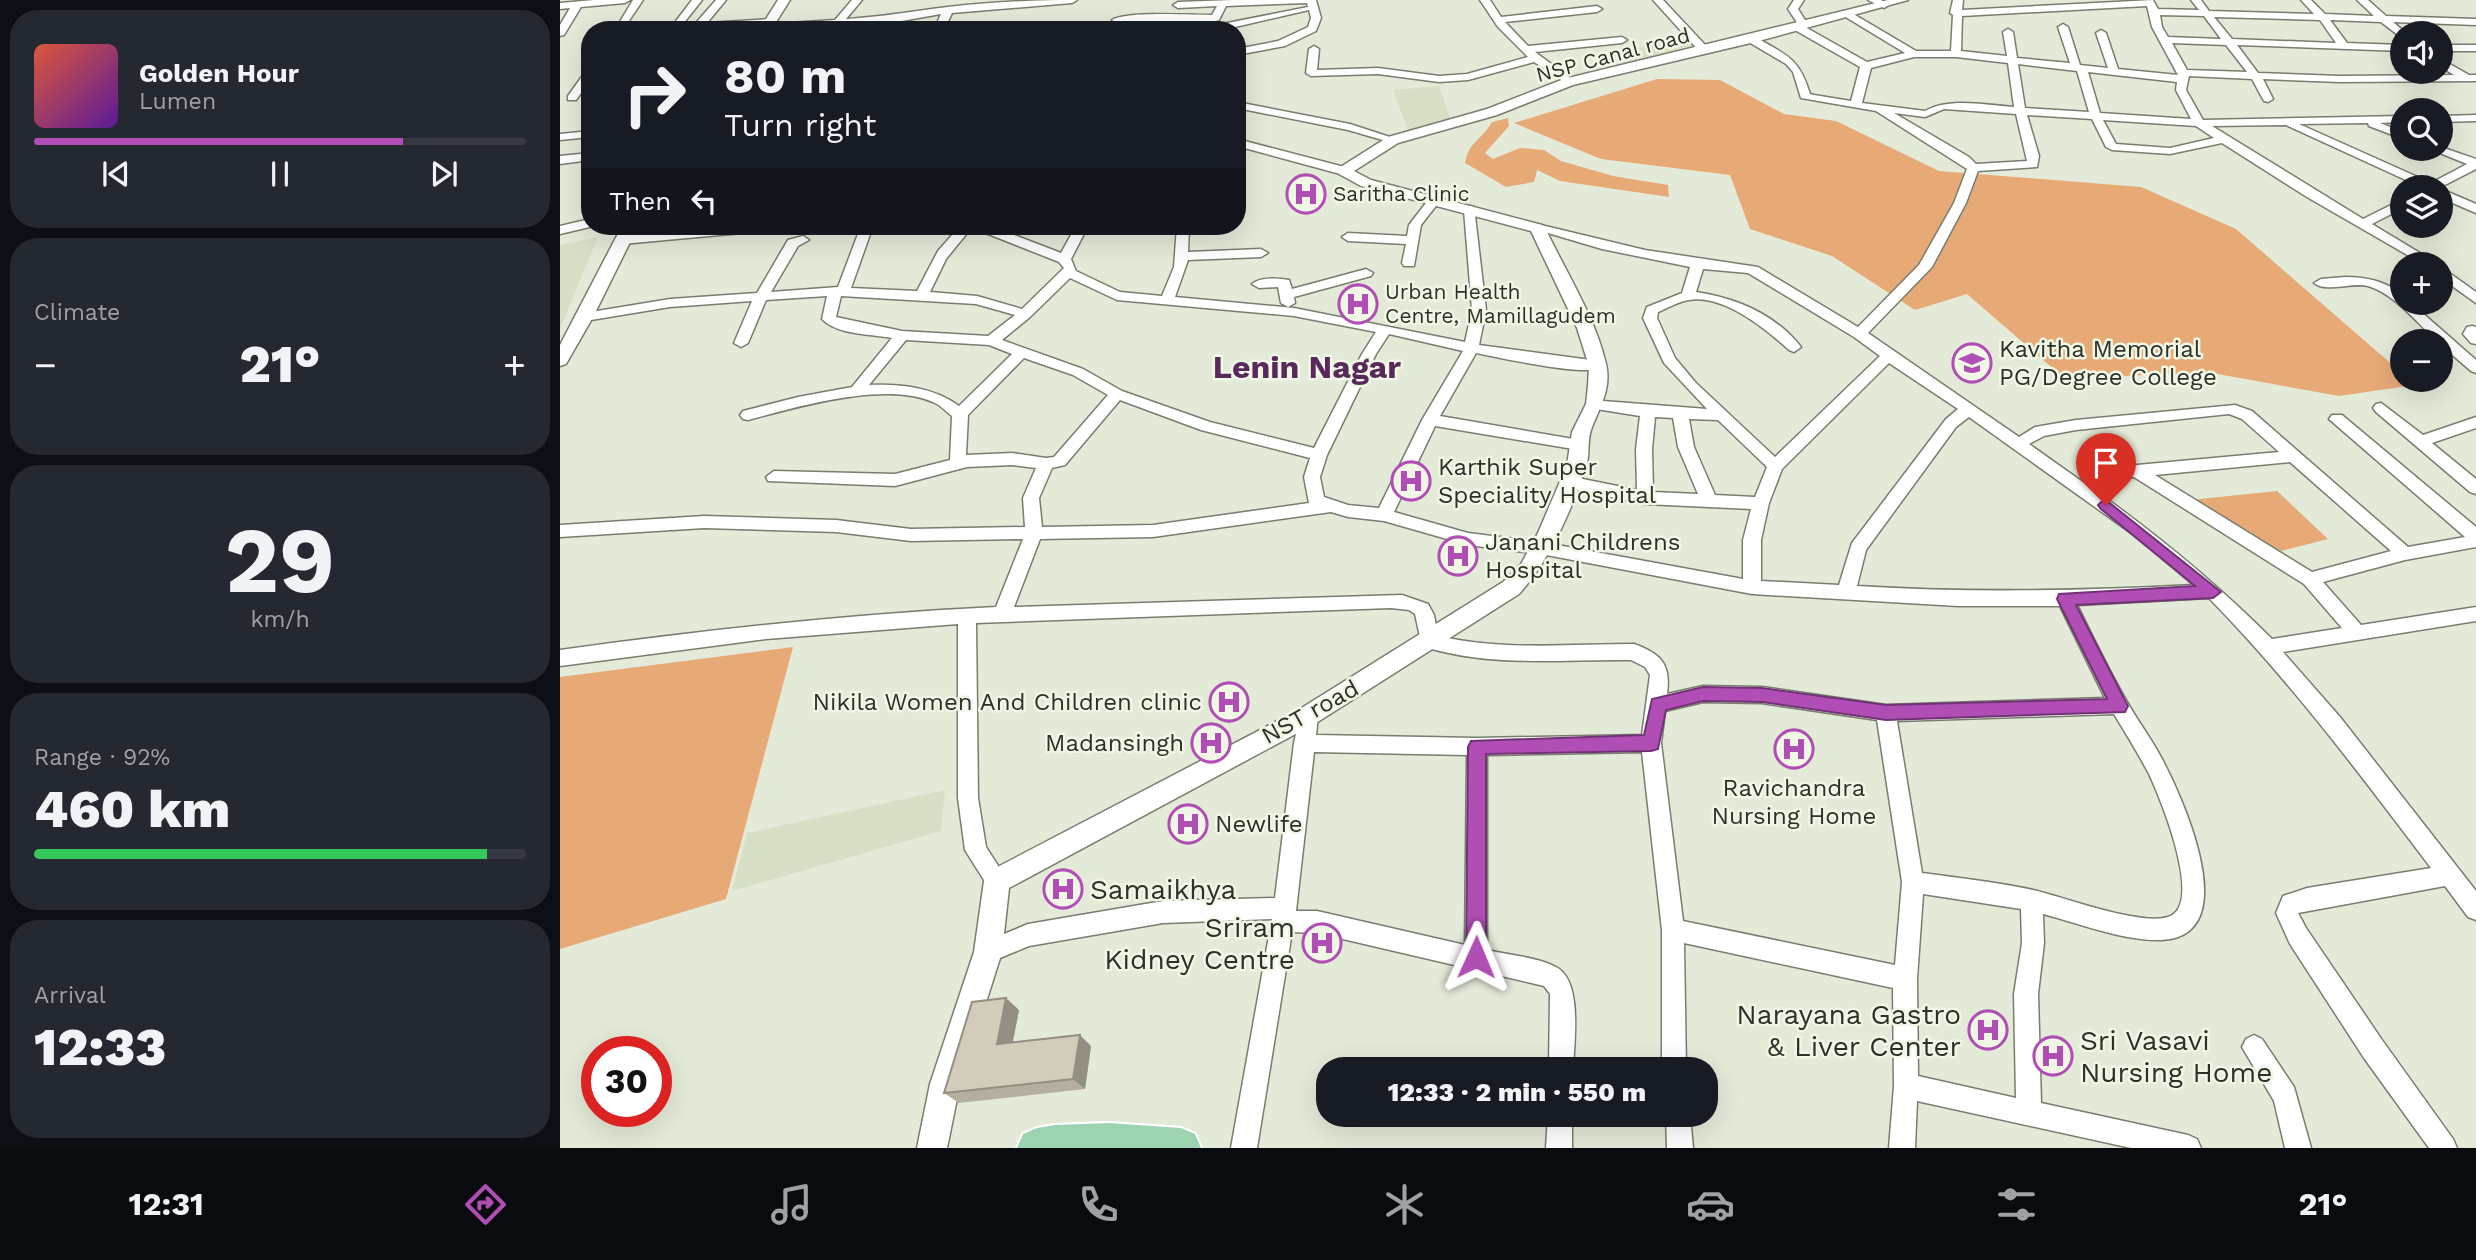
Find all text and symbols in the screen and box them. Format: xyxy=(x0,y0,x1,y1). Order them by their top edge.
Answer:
map controls xyxy=(2390,21,2453,392)
button: sound xyxy=(2390,21,2453,84)
street label: NSP Canal road xyxy=(1533,22,1693,87)
text: 80 m xyxy=(724,47,846,105)
icon: right xyxy=(609,49,700,140)
text: Golden Hour xyxy=(139,58,299,88)
text: Lumen xyxy=(139,88,216,115)
button: search xyxy=(2390,98,2453,161)
text: Turn right xyxy=(724,106,876,144)
icon: previous xyxy=(97,155,135,193)
icon: pause xyxy=(261,155,299,193)
icon: next xyxy=(425,155,463,193)
hospital icon: Saritha Clinic xyxy=(1285,173,1327,215)
button: layers xyxy=(2390,175,2453,238)
place label: Saritha Clinic xyxy=(1333,181,1469,206)
icon: left xyxy=(685,182,723,220)
text: Then xyxy=(609,186,671,216)
button: + xyxy=(2390,252,2453,315)
place label: Urban Health Centre, Mamillagudem xyxy=(1385,279,1616,328)
hospital icon: Urban Health Centre, Mamillagudem xyxy=(1337,283,1379,325)
text: Climate xyxy=(34,299,120,326)
button: − xyxy=(2390,329,2453,392)
text: 21° xyxy=(240,334,320,395)
place label: Kavitha Memorial PG/Degree College xyxy=(1999,335,2217,391)
school or university icon: Kavitha Memorial PG/Degree College xyxy=(1951,342,1993,384)
text: − xyxy=(34,343,57,387)
text: + xyxy=(503,343,526,387)
district label: Lenin Nagar xyxy=(1213,348,1401,386)
pin xyxy=(2076,433,2136,505)
icon: arrive xyxy=(2087,444,2125,482)
place label: Karthik Super Speciality Hospital xyxy=(1438,453,1657,509)
hospital icon: Karthik Super Speciality Hospital xyxy=(1390,460,1432,502)
text: 29 xyxy=(225,507,335,614)
place label: Janani Childrens Hospital xyxy=(1485,528,1680,584)
hospital icon: Janani Childrens Hospital xyxy=(1437,535,1479,577)
text: km/h xyxy=(250,606,310,633)
street label: NST road xyxy=(1257,674,1363,750)
hospital icon: Nikila Women And Children clinic xyxy=(1208,681,1250,723)
place label: Nikila Women And Children clinic xyxy=(812,688,1202,716)
hospital icon: Madansingh xyxy=(1190,722,1232,764)
hospital icon: Ravichandra Nursing Home xyxy=(1773,728,1815,770)
place label: Madansingh xyxy=(1045,729,1184,757)
text: Range · 92% xyxy=(34,744,170,771)
place label: Ravichandra Nursing Home xyxy=(1712,774,1876,830)
text: 460 km xyxy=(34,779,230,840)
hospital icon: Newlife xyxy=(1167,803,1209,845)
place label: Newlife xyxy=(1215,810,1303,838)
hospital icon: Samaikhya xyxy=(1042,868,1084,910)
place label: Samaikhya xyxy=(1090,873,1236,906)
place label: Sriram Kidney Centre xyxy=(1104,911,1295,976)
position arrow xyxy=(1439,920,1513,994)
hospital icon: Sriram Kidney Centre xyxy=(1301,922,1343,964)
text: Arrival xyxy=(34,982,106,1009)
place label: Narayana Gastro & Liver Center xyxy=(1736,998,1961,1063)
hospital icon: Narayana Gastro & Liver Center xyxy=(1967,1009,2009,1051)
text: 12:33 xyxy=(34,1017,166,1078)
place label: Sri Vasavi Nursing Home xyxy=(2080,1024,2272,1089)
hospital icon: Sri Vasavi Nursing Home xyxy=(2032,1035,2074,1077)
speed limit sign: 30 xyxy=(581,1036,672,1127)
text: 12:33 · 2 min · 550 m xyxy=(1388,1077,1646,1107)
icon: directions xyxy=(461,1180,510,1229)
icon: music xyxy=(767,1180,816,1229)
icon: phone xyxy=(1074,1180,1123,1229)
icon: climate xyxy=(1380,1180,1429,1229)
icon: car xyxy=(1686,1180,1735,1229)
icon: filters xyxy=(1992,1180,2041,1229)
text: 12:31 xyxy=(129,1185,204,1223)
text: 21° xyxy=(2299,1185,2347,1223)

